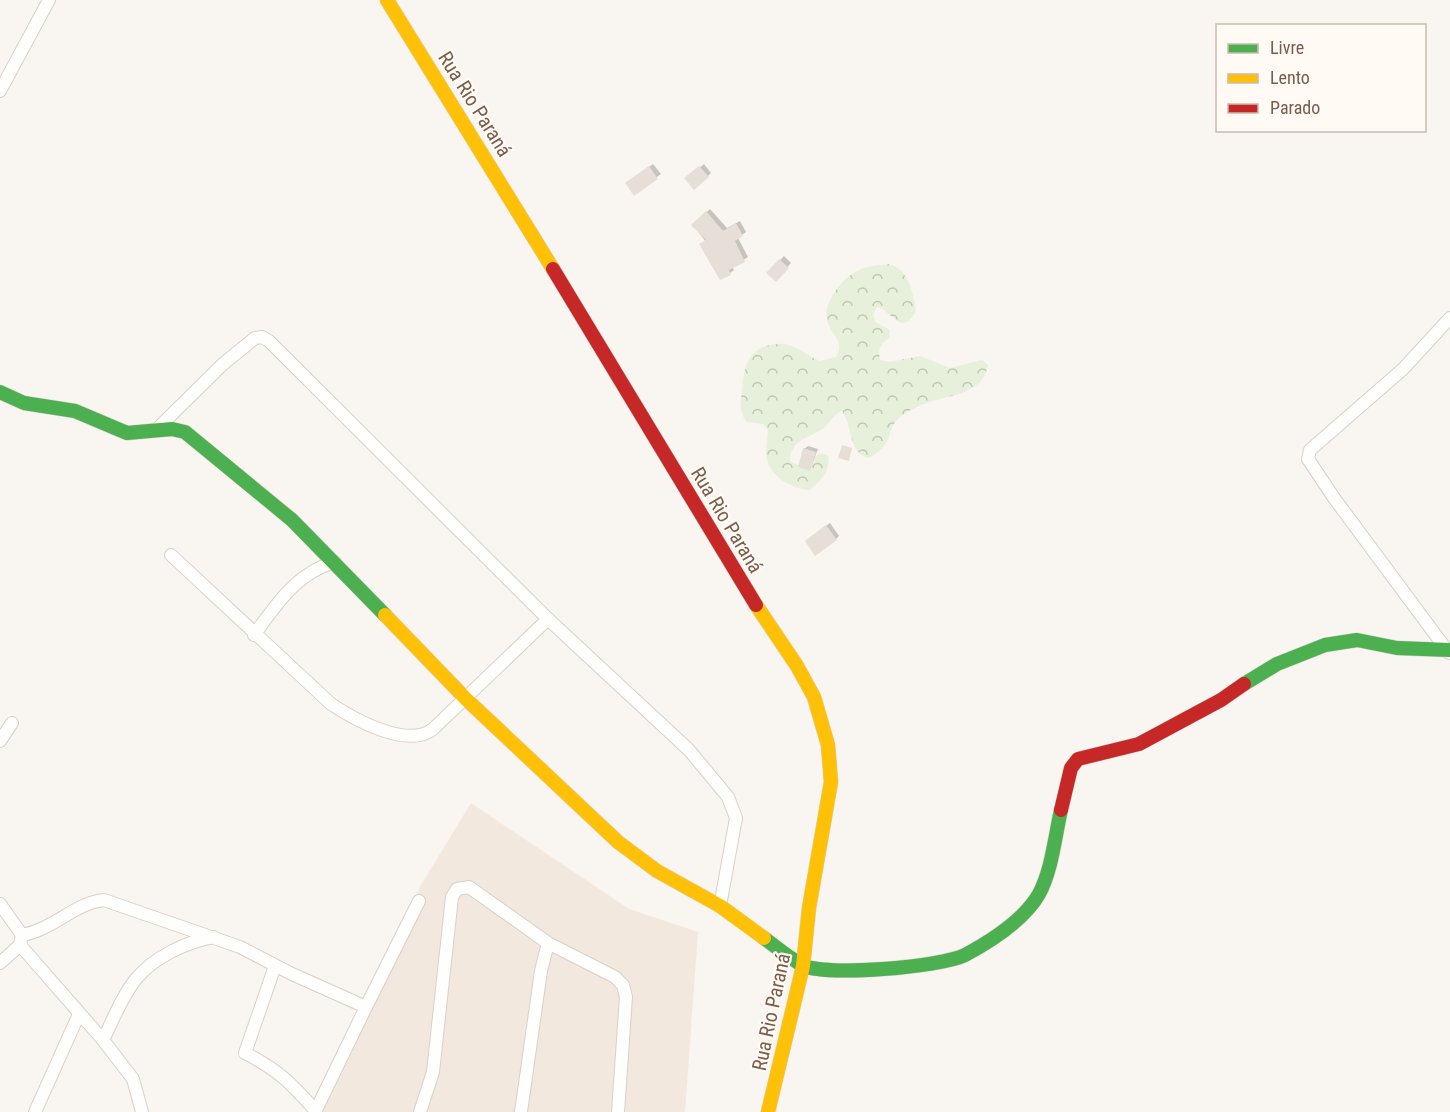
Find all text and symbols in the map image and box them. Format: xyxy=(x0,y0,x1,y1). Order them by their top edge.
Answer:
legend xyxy=(1216,24,1426,132)
text: Livre xyxy=(1270,37,1304,58)
street label: Rua Rio Paraná xyxy=(433,47,517,161)
text: Lento xyxy=(1270,67,1310,88)
text: Parado xyxy=(1270,97,1320,118)
street label: Rua Rio Paraná xyxy=(686,463,768,577)
street label: Rua Rio Paraná xyxy=(747,951,795,1073)

